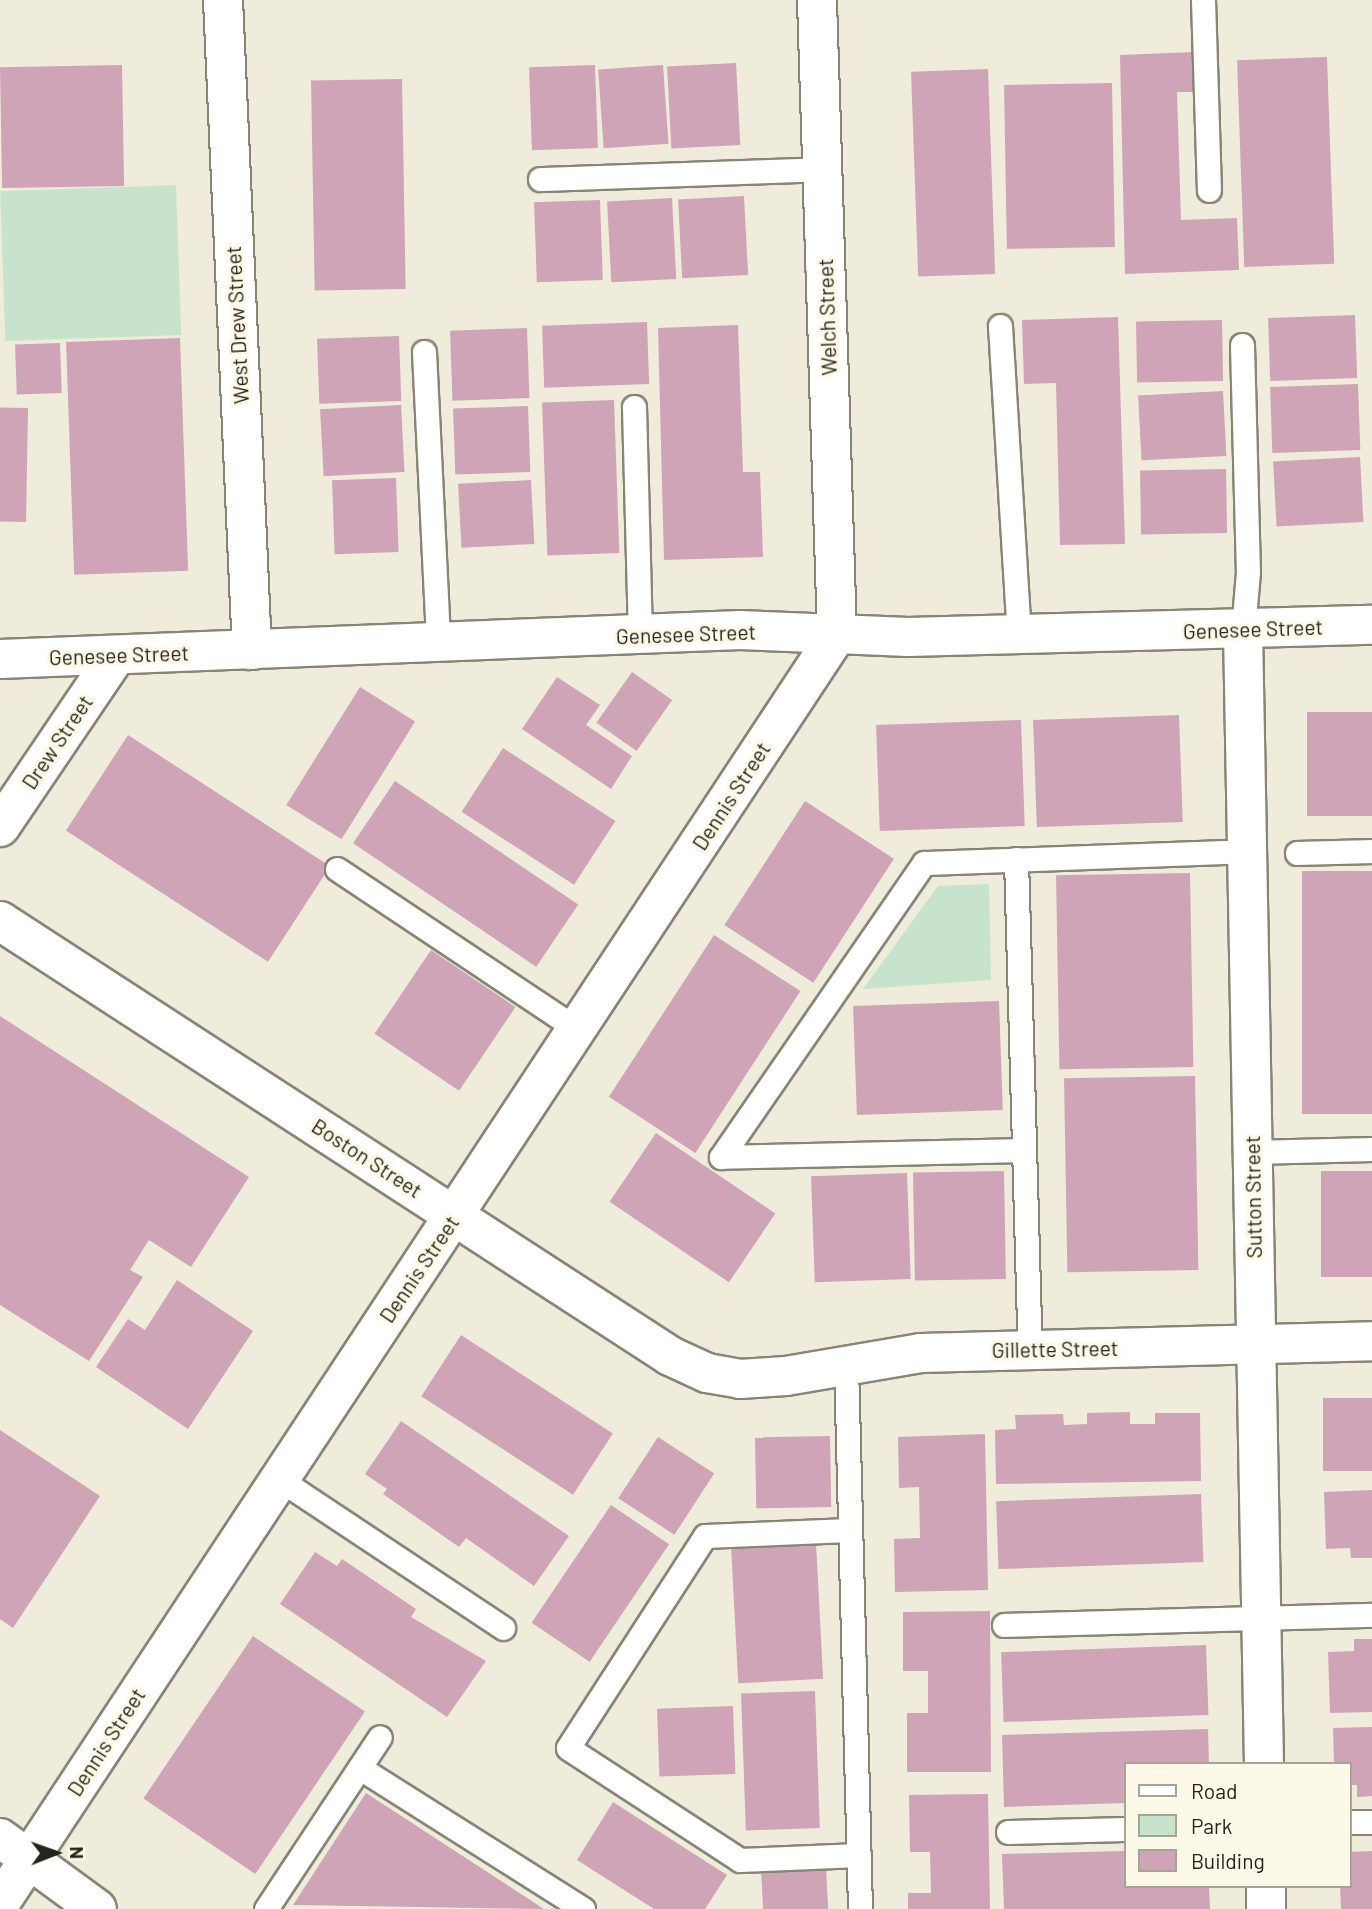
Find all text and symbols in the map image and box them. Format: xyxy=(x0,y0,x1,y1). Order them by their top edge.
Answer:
street label: West Drew Street xyxy=(220,245,254,405)
street label: Welch Street xyxy=(812,258,842,376)
street label: Genesee Street xyxy=(1182,614,1324,644)
street label: Genesee Street xyxy=(615,619,757,649)
street label: Genesee Street xyxy=(48,640,190,670)
street label: Drew Street xyxy=(16,690,98,794)
street label: Dennis Street xyxy=(687,737,775,855)
street label: Boston Street xyxy=(307,1113,427,1203)
street label: Sutton Street xyxy=(1239,1135,1267,1259)
street label: Dennis Street xyxy=(374,1211,464,1327)
street label: Gillette Street xyxy=(991,1335,1119,1363)
street label: Dennis Street xyxy=(62,1683,150,1801)
legend xyxy=(1124,1762,1351,1888)
text: Road xyxy=(1191,1778,1237,1803)
text: Park xyxy=(1191,1813,1232,1838)
north arrow xyxy=(21,1818,91,1888)
text: N xyxy=(66,1846,89,1859)
text: Building xyxy=(1191,1848,1265,1873)

